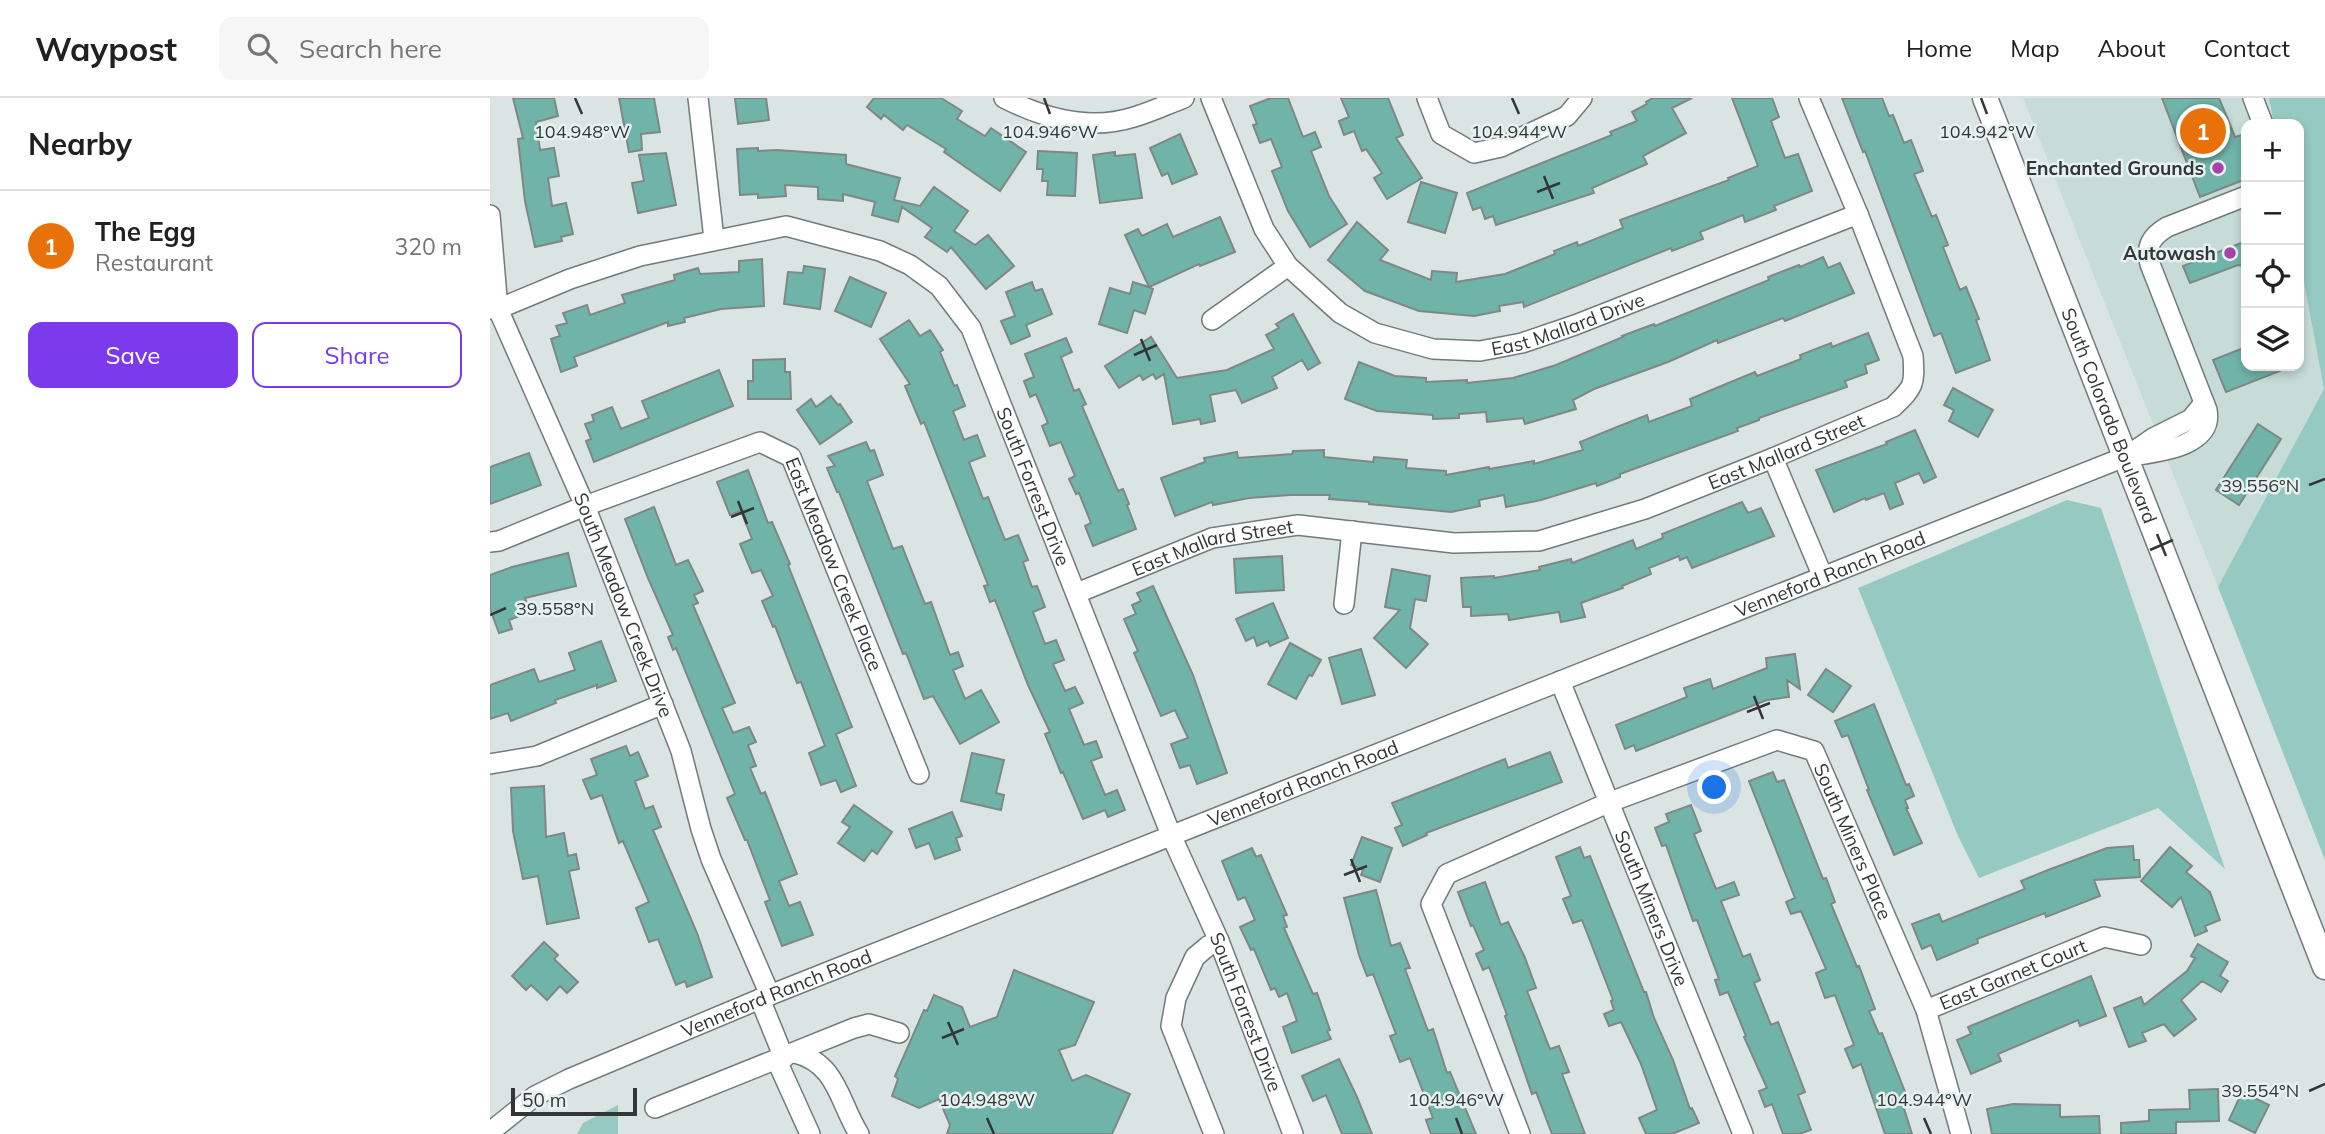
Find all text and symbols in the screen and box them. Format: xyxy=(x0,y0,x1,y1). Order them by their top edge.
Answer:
search box xyxy=(219,17,709,80)
text: Waypost xyxy=(35,28,177,69)
icon: search xyxy=(243,29,281,67)
text: Search here xyxy=(299,32,442,65)
text: Home xyxy=(1906,33,1972,63)
text: Map xyxy=(2010,33,2060,63)
text: About xyxy=(2098,33,2166,63)
text: Contact xyxy=(2204,33,2290,63)
pin: 1 xyxy=(2180,105,2226,157)
map controls xyxy=(2241,119,2304,371)
button: + xyxy=(2241,119,2304,182)
text: 104.948°W xyxy=(534,120,630,143)
text: 104.946°W xyxy=(1002,120,1098,143)
text: 104.944°W xyxy=(1471,120,1567,143)
text: 104.942°W xyxy=(1939,120,2035,143)
text: Nearby xyxy=(28,125,132,163)
place label: Enchanted Grounds xyxy=(2026,156,2204,180)
marker: Enchanted Grounds xyxy=(2210,160,2226,176)
button: − xyxy=(2241,182,2304,245)
text: The Egg xyxy=(95,215,196,248)
text: 1 xyxy=(44,232,58,261)
text: 320 m xyxy=(394,232,462,261)
place label: Autowash xyxy=(2123,241,2216,265)
marker: Autowash xyxy=(2222,245,2238,261)
button: locate xyxy=(2241,245,2304,308)
text: Restaurant xyxy=(95,248,213,277)
street label: East Mallard Drive xyxy=(1489,287,1648,361)
street label: South Colorado Boulevard xyxy=(2056,304,2162,527)
button: layers xyxy=(2241,308,2304,371)
button: Save xyxy=(28,322,238,388)
button: Share xyxy=(252,322,462,388)
street label: South Forrest Drive xyxy=(991,404,1076,569)
street label: East Mallard Street xyxy=(1704,408,1869,495)
street label: East Meadow Creek Place xyxy=(780,454,888,674)
text: 39.556°N xyxy=(2221,474,2299,497)
street label: South Meadow Creek Drive xyxy=(569,489,679,721)
street label: East Mallard Street xyxy=(1128,514,1295,581)
street label: Venneford Ranch Road xyxy=(1731,525,1929,623)
text: 39.558°N xyxy=(516,597,594,620)
street label: Venneford Ranch Road xyxy=(1204,735,1402,832)
street label: South Miners Place xyxy=(1809,760,1897,923)
your location xyxy=(1697,770,1731,804)
street label: South Miners Drive xyxy=(1610,827,1694,990)
street label: South Forrest Drive xyxy=(1205,928,1288,1095)
street label: East Garnet Court xyxy=(1936,933,2090,1015)
street label: Venneford Ranch Road xyxy=(678,944,875,1043)
text: 39.554°N xyxy=(2221,1079,2299,1102)
scale bar xyxy=(511,1085,637,1117)
text: 50 m xyxy=(522,1088,566,1112)
text: 104.948°W xyxy=(939,1088,1035,1111)
text: 104.946°W xyxy=(1408,1088,1504,1111)
text: 104.944°W xyxy=(1876,1088,1972,1111)

